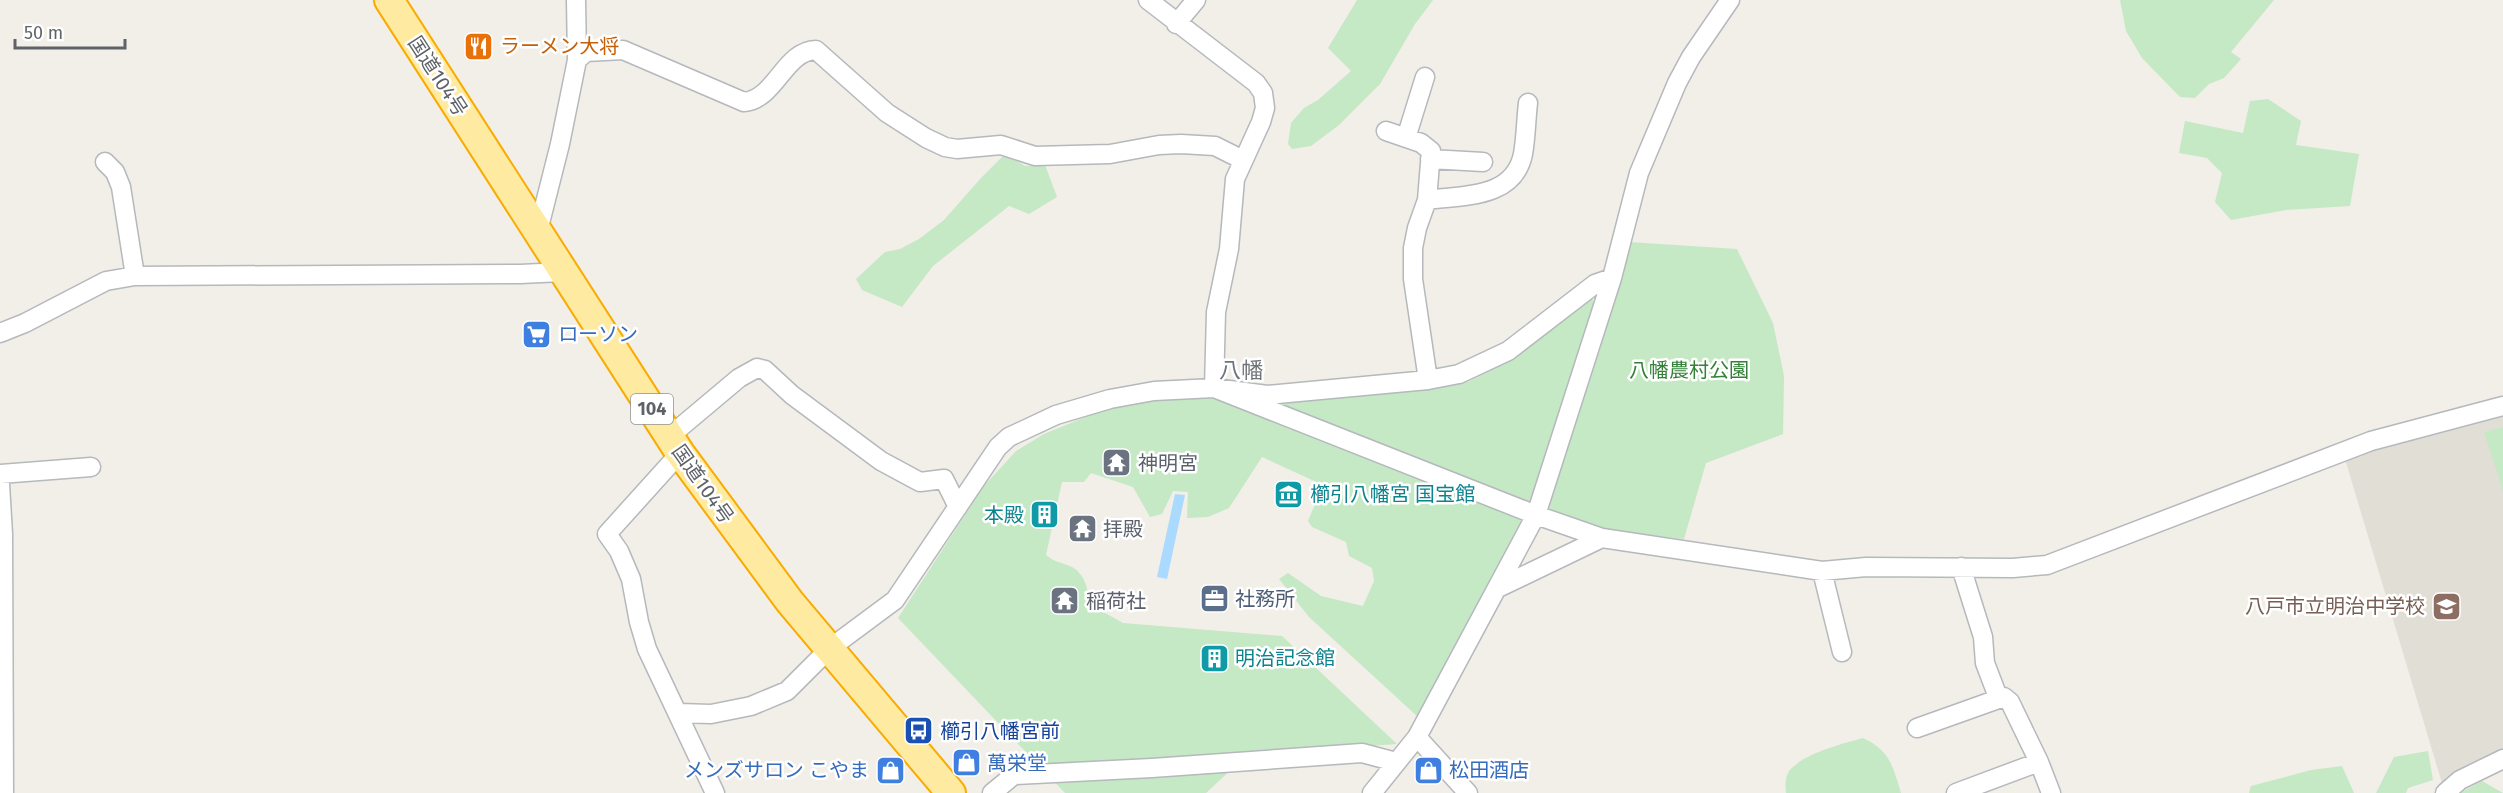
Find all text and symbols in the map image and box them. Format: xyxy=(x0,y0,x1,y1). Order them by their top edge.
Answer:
scale bar xyxy=(15,12,124,50)
text: 50 m xyxy=(24,22,63,44)
restaurant icon: ラーメン大将 xyxy=(463,30,495,62)
street label: 国道104号 xyxy=(403,32,473,120)
place label: ラーメン大将 xyxy=(500,34,619,58)
supermarket icon: ローソン xyxy=(521,318,553,350)
place label: ローソン xyxy=(558,322,638,346)
district label: 八幡 xyxy=(1219,357,1263,384)
park label: 八幡農村公園 xyxy=(1629,358,1749,382)
road number: 104 xyxy=(631,394,673,424)
street label: 国道104号 xyxy=(667,440,739,528)
temple icon: 神明宮 xyxy=(1101,447,1133,479)
place label: 神明宮 xyxy=(1138,451,1198,475)
museum icon: 櫛引八幡宮 国宝館 xyxy=(1273,478,1305,510)
place label: 櫛引八幡宮 国宝館 xyxy=(1310,482,1475,506)
building icon: 本殿 xyxy=(1029,499,1061,531)
place label: 本殿 xyxy=(984,503,1024,527)
temple icon: 拝殿 xyxy=(1066,513,1098,545)
place label: 拝殿 xyxy=(1103,517,1143,541)
office icon: 社務所 xyxy=(1198,583,1230,615)
temple icon: 稲荷社 xyxy=(1049,585,1081,617)
place label: 社務所 xyxy=(1235,587,1295,611)
place label: 稲荷社 xyxy=(1086,589,1146,613)
school or university icon: 八戸市立明治中学校 xyxy=(2430,590,2462,622)
place label: 八戸市立明治中学校 xyxy=(2245,594,2425,618)
building icon: 明治記念館 xyxy=(1198,642,1230,674)
place label: 明治記念館 xyxy=(1235,646,1335,670)
bus stop icon: 櫛引八幡宮前 xyxy=(903,715,935,747)
place label: 櫛引八幡宮前 xyxy=(940,719,1060,743)
shop icon: 萬栄堂 xyxy=(950,747,982,779)
place label: 萬栄堂 xyxy=(987,751,1047,775)
shop icon: メンズサロン こやま xyxy=(874,754,906,786)
shop icon: 松田酒店 xyxy=(1412,754,1444,786)
place label: メンズサロン こやま xyxy=(684,758,869,782)
place label: 松田酒店 xyxy=(1449,758,1529,782)

